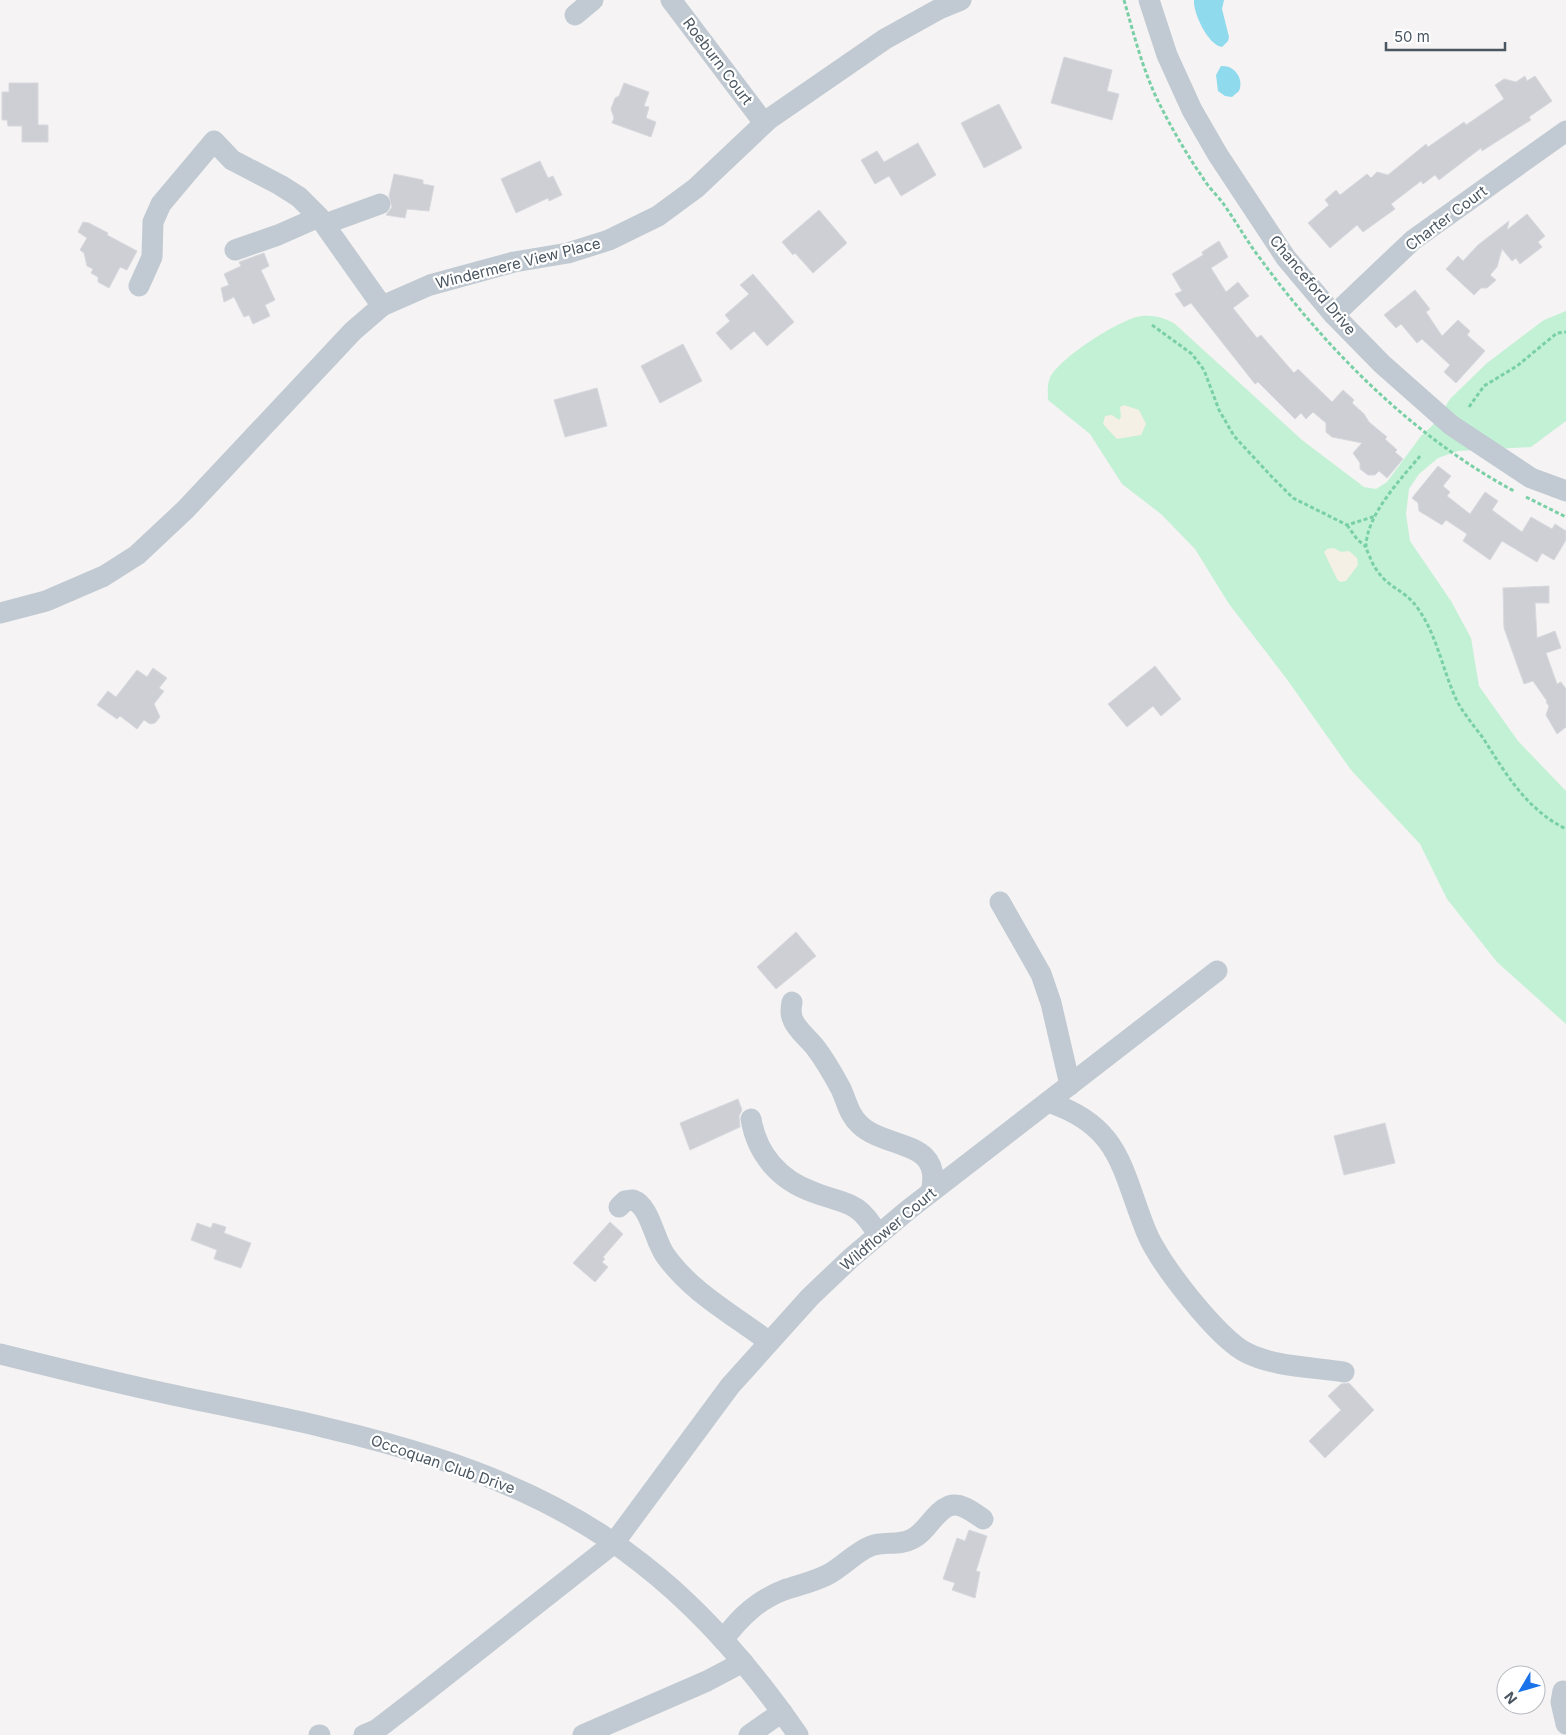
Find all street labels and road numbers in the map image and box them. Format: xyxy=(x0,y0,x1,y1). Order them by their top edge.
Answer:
street label: Roeburn Court xyxy=(679,14,757,108)
street label: Charter Court xyxy=(1401,181,1491,255)
street label: Chanceford Drive xyxy=(1266,231,1360,339)
street label: Windermere View Place xyxy=(434,233,602,293)
street label: Wildflower Court xyxy=(836,1183,940,1275)
street label: Occoquan Club Drive xyxy=(368,1430,518,1498)

